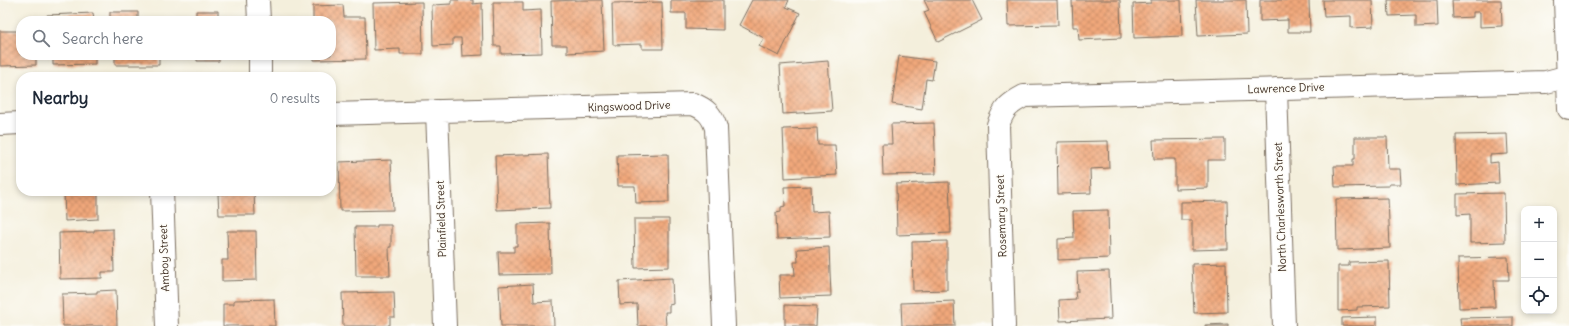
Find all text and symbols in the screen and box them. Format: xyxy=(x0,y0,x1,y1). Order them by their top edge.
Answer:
search box xyxy=(16,16,336,60)
icon: search xyxy=(30,27,52,49)
text: Search here xyxy=(62,29,143,48)
street label: Lawrence Drive xyxy=(1247,80,1325,96)
text: Nearby xyxy=(32,87,88,109)
text: 0 results xyxy=(270,90,320,107)
street label: Kingswood Drive xyxy=(587,98,671,114)
street label: North Charlesworth Street xyxy=(1271,142,1289,272)
street label: Rosemary Street xyxy=(993,174,1009,258)
street label: Plainfield Street xyxy=(433,180,449,258)
map controls xyxy=(1521,206,1557,314)
button: + xyxy=(1521,206,1557,242)
street label: Amboy Street xyxy=(156,224,172,292)
button: − xyxy=(1521,242,1557,278)
button: locate xyxy=(1521,278,1557,314)

